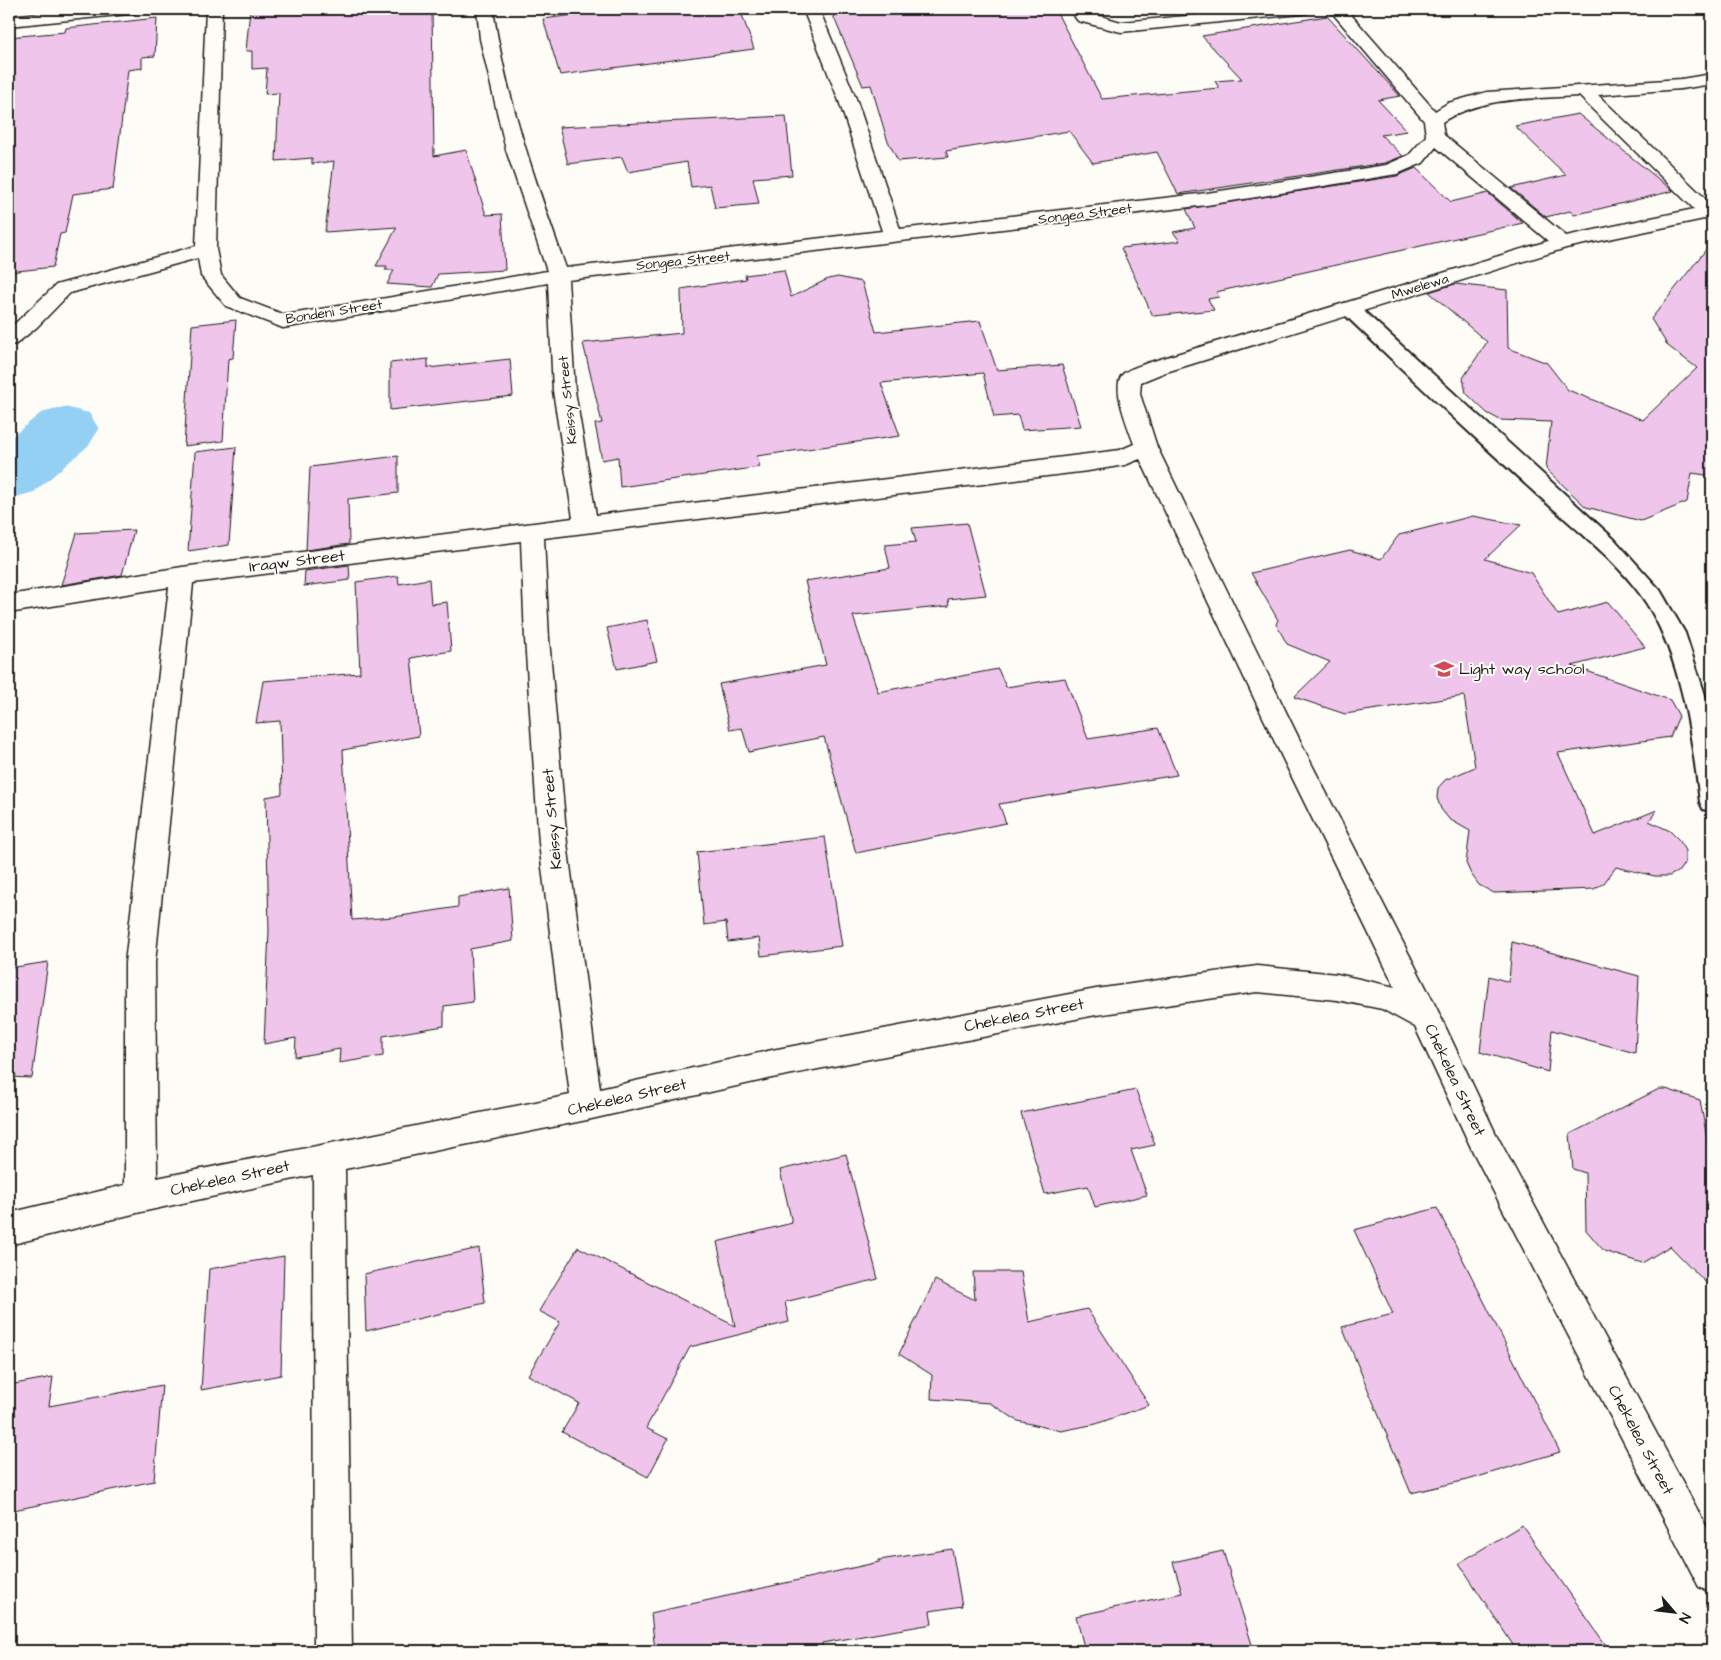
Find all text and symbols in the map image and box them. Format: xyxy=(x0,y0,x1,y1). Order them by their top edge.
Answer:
street label: Songea Street xyxy=(1037,198,1133,230)
street label: Songea Street xyxy=(635,246,731,276)
street label: Mwelewa xyxy=(1389,269,1451,305)
street label: Bondeni Street xyxy=(284,294,384,330)
street label: Keissy Street xyxy=(553,355,583,445)
street label: Iraqw Street xyxy=(248,544,347,578)
school or university icon: Light way school xyxy=(1433,658,1455,680)
place label: Light way school xyxy=(1459,658,1584,681)
street label: Keissy Street xyxy=(537,767,568,870)
street label: Chekelea Street xyxy=(962,993,1086,1037)
street label: Chekelea Street xyxy=(1419,1020,1491,1140)
street label: Chekelea Street xyxy=(565,1073,689,1121)
street label: Chekelea Street xyxy=(168,1155,292,1201)
street label: Chekelea Street xyxy=(1603,1381,1679,1499)
north arrow xyxy=(1648,1588,1698,1638)
text: N xyxy=(1674,1609,1695,1626)

